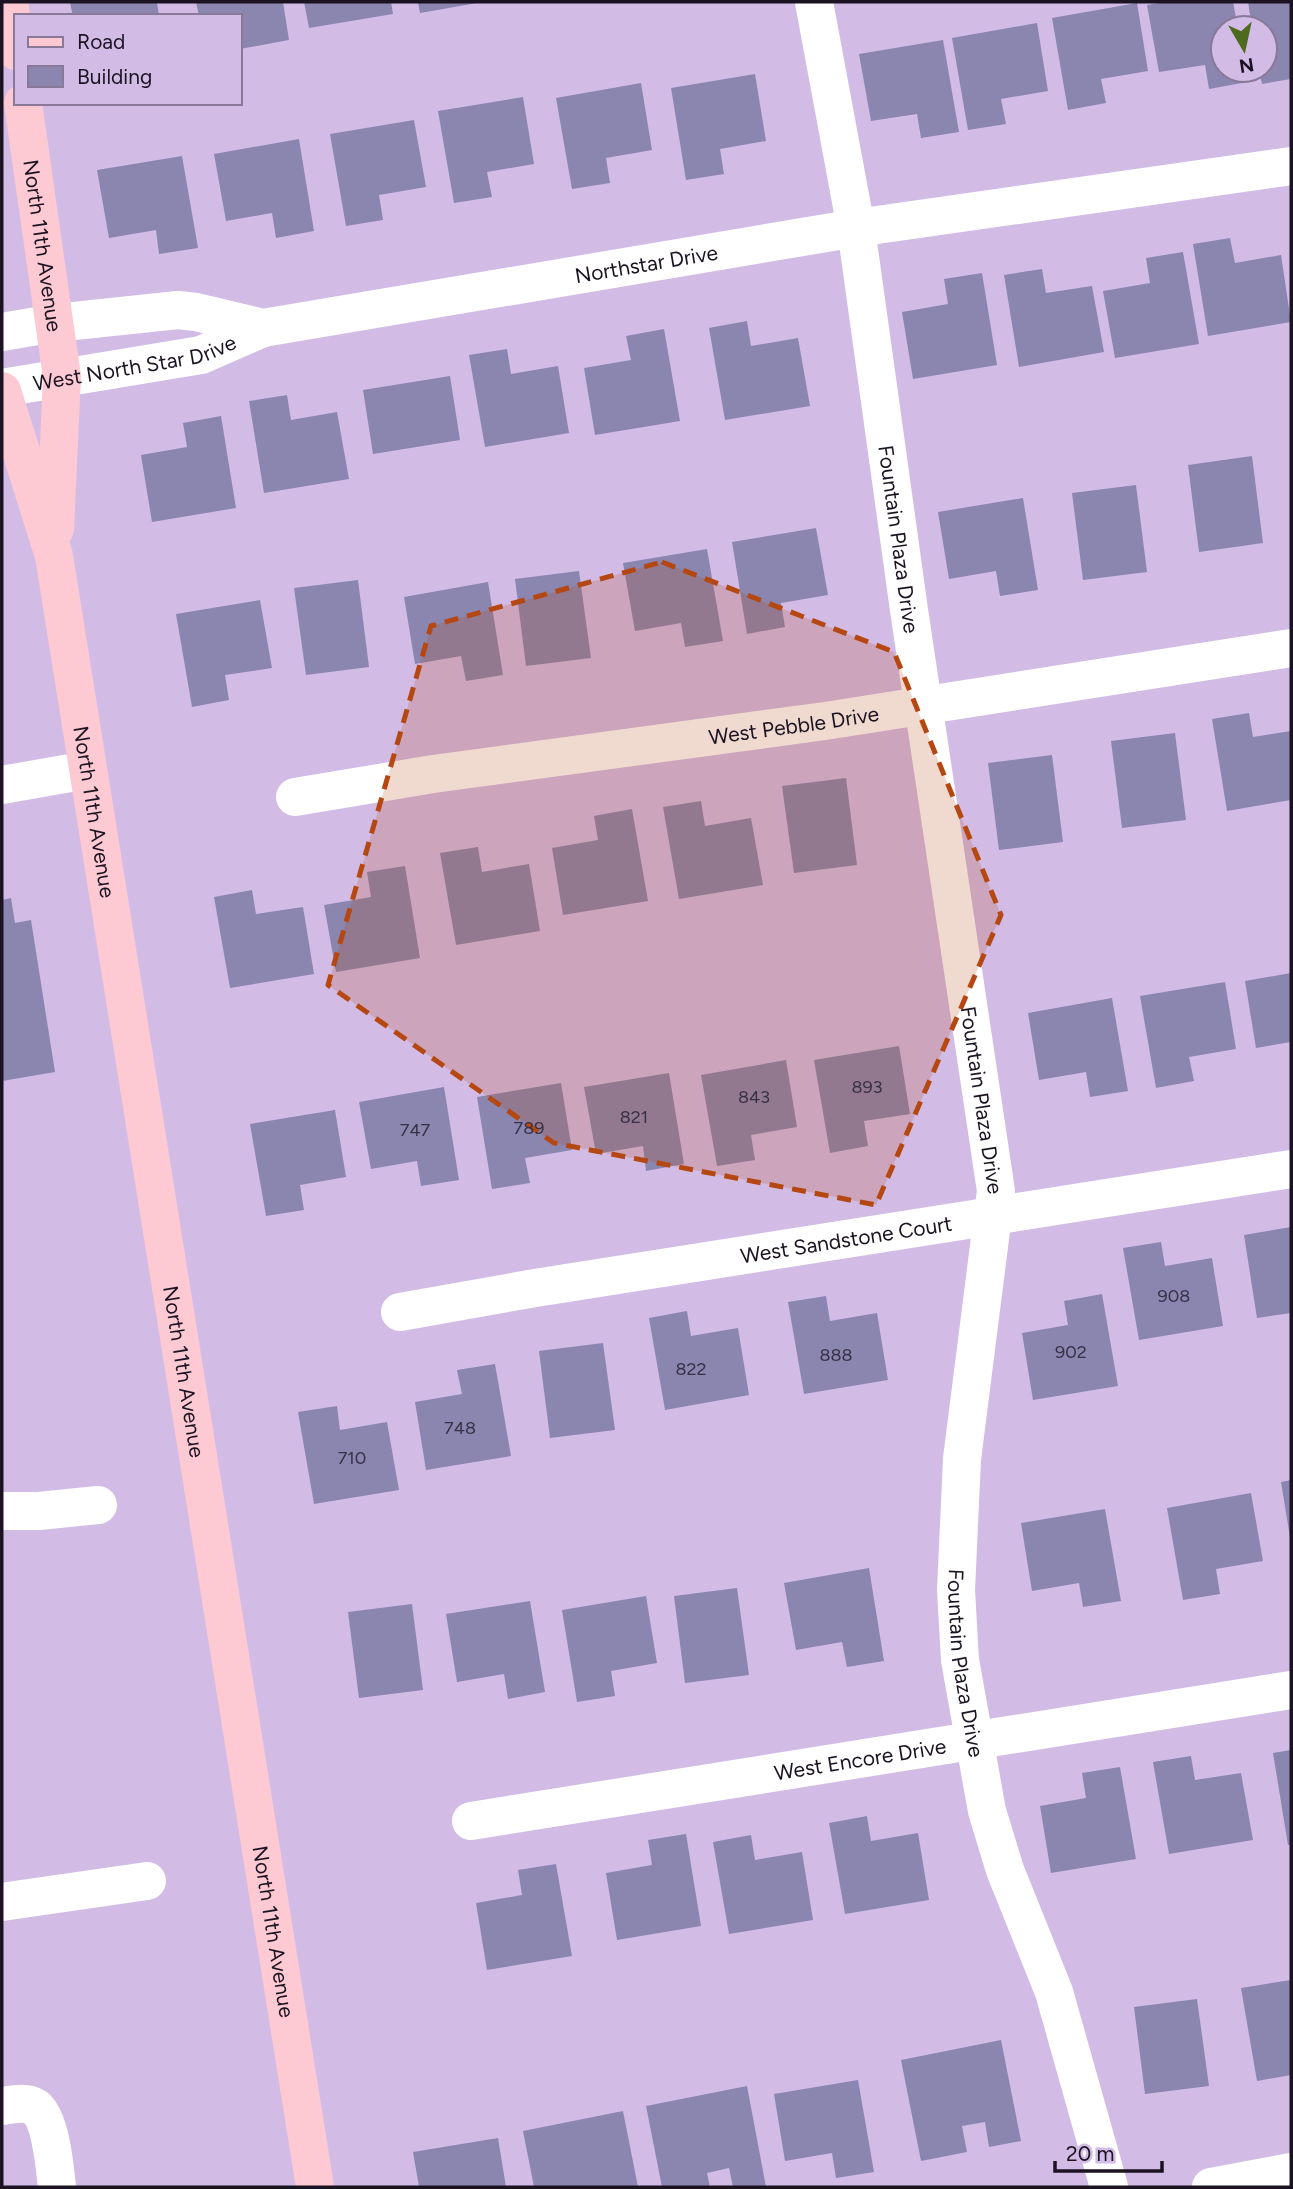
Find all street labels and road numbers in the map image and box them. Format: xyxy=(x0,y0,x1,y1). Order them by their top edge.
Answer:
street label: North 11th Avenue xyxy=(19,158,68,333)
street label: Northstar Drive xyxy=(573,239,719,288)
street label: West North Star Drive xyxy=(31,329,240,395)
street label: Fountain Plaza Drive xyxy=(874,444,925,635)
street label: West Pebble Drive xyxy=(707,700,881,749)
street label: North 11th Avenue xyxy=(69,724,121,899)
street label: Fountain Plaza Drive xyxy=(956,1004,1009,1196)
street label: West Sandstone Court xyxy=(739,1210,954,1268)
street label: North 11th Avenue xyxy=(158,1284,211,1459)
street label: Fountain Plaza Drive xyxy=(943,1568,990,1759)
street label: West Encore Drive xyxy=(772,1733,948,1785)
street label: North 11th Avenue xyxy=(248,1844,300,2019)

